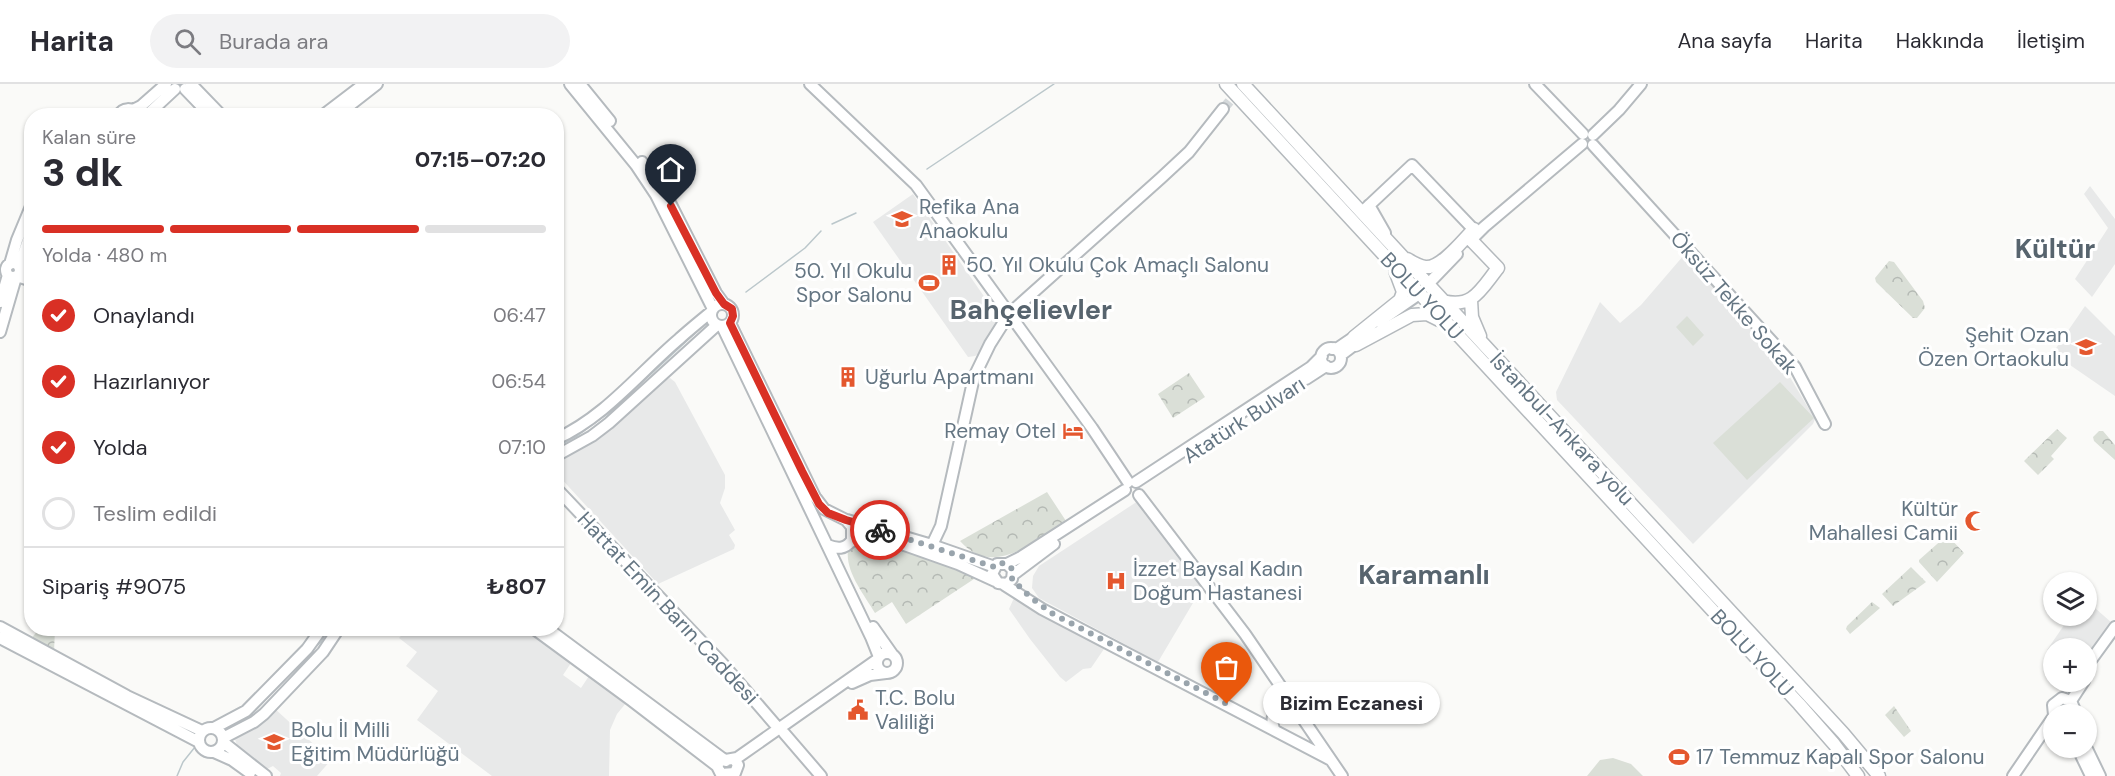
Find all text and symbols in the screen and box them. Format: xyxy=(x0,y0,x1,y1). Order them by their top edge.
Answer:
search box xyxy=(150,14,570,68)
text: Harita xyxy=(30,23,114,60)
icon: search xyxy=(171,25,204,58)
text: Burada ara xyxy=(219,27,329,56)
text: Ana sayfa xyxy=(1677,27,1772,55)
text: Harita xyxy=(1805,27,1863,55)
text: Hakkında xyxy=(1896,27,1984,55)
text: İletişim xyxy=(2017,27,2085,55)
text: Kalan süre xyxy=(42,124,136,150)
pin xyxy=(645,144,696,206)
text: 07:15–07:20 xyxy=(415,145,546,174)
text: 3 dk xyxy=(42,147,123,198)
icon: home xyxy=(654,153,687,186)
place label: Refika Ana Anaokulu xyxy=(919,193,1020,245)
school or university icon: Refika Ana Anaokulu xyxy=(890,207,914,231)
street label: Öksüz Tekke Sokak xyxy=(1664,226,1804,381)
district label: Kültür xyxy=(2015,231,2095,266)
text: Yolda · 480 m xyxy=(42,242,167,268)
street label: BOLU YOLU xyxy=(1374,246,1470,346)
place label: 50. Yıl Okulu Çok Amaçlı Salonu xyxy=(966,251,1269,279)
building icon: 50. Yıl Okulu Çok Amaçlı Salonu xyxy=(937,253,961,277)
place label: 50. Yıl Okulu Spor Salonu xyxy=(794,257,912,309)
sports icon: 50. Yıl Okulu Spor Salonu xyxy=(917,271,941,295)
district label: Bahçelievler xyxy=(950,292,1112,327)
icon: check xyxy=(42,299,75,332)
text: Onaylandı xyxy=(93,301,195,330)
text: 06:47 xyxy=(493,302,546,328)
place label: Şehit Ozan Özen Ortaokulu xyxy=(1918,321,2069,373)
school or university icon: Şehit Ozan Özen Ortaokulu xyxy=(2074,335,2098,359)
street label: İstanbul-Ankara yolu xyxy=(1484,346,1640,512)
place label: Uğurlu Apartmanı xyxy=(865,363,1034,391)
icon: check xyxy=(42,365,75,398)
building icon: Uğurlu Apartmanı xyxy=(836,365,860,389)
text: Hazırlanıyor xyxy=(93,367,210,396)
text: 06:54 xyxy=(491,368,546,394)
street label: Atatürk Bulvarı xyxy=(1177,370,1311,470)
place label: Remay Otel xyxy=(944,417,1056,445)
hotel icon: Remay Otel xyxy=(1061,419,1085,443)
icon: check xyxy=(42,431,75,464)
text: Yolda xyxy=(93,433,148,462)
text: 07:10 xyxy=(498,434,546,460)
place label: Kültür Mahallesi Camii xyxy=(1809,495,1958,547)
text: Teslim edildi xyxy=(93,499,217,528)
courier xyxy=(850,500,910,560)
street label: Hattat Emin Barın Caddesi xyxy=(571,506,765,710)
mosque icon: Kültür Mahallesi Camii xyxy=(1963,509,1987,533)
icon: bike xyxy=(864,514,897,547)
place label: İzzet Baysal Kadın Doğum Hastanesi xyxy=(1133,555,1303,607)
district label: Karamanlı xyxy=(1358,557,1490,592)
hospital icon: İzzet Baysal Kadın Doğum Hastanesi xyxy=(1104,569,1128,593)
text: Sipariş #9075 xyxy=(42,572,186,601)
text: ₺807 xyxy=(487,572,546,601)
map controls xyxy=(2043,572,2097,758)
button: layers xyxy=(2043,572,2097,626)
street label: BOLU YOLU xyxy=(1704,603,1800,703)
button: + xyxy=(2043,638,2097,692)
pin xyxy=(1201,642,1252,704)
icon: bag xyxy=(1210,651,1243,684)
callout: Bizim Eczanesi xyxy=(1263,683,1440,725)
place label: T.C. Bolu Valiliği xyxy=(875,684,955,736)
text: Bizim Eczanesi xyxy=(1280,690,1423,716)
public building icon: T.C. Bolu Valiliği xyxy=(846,698,870,722)
button: − xyxy=(2043,704,2097,758)
place label: Bolu İl Milli Eğitim Müdürlüğü xyxy=(291,716,460,768)
school or university icon: Bolu İl Milli Eğitim Müdürlüğü xyxy=(262,730,286,754)
place label: 17 Temmuz Kapalı Spor Salonu xyxy=(1696,743,1985,771)
sports icon: 17 Temmuz Kapalı Spor Salonu xyxy=(1667,745,1691,769)

